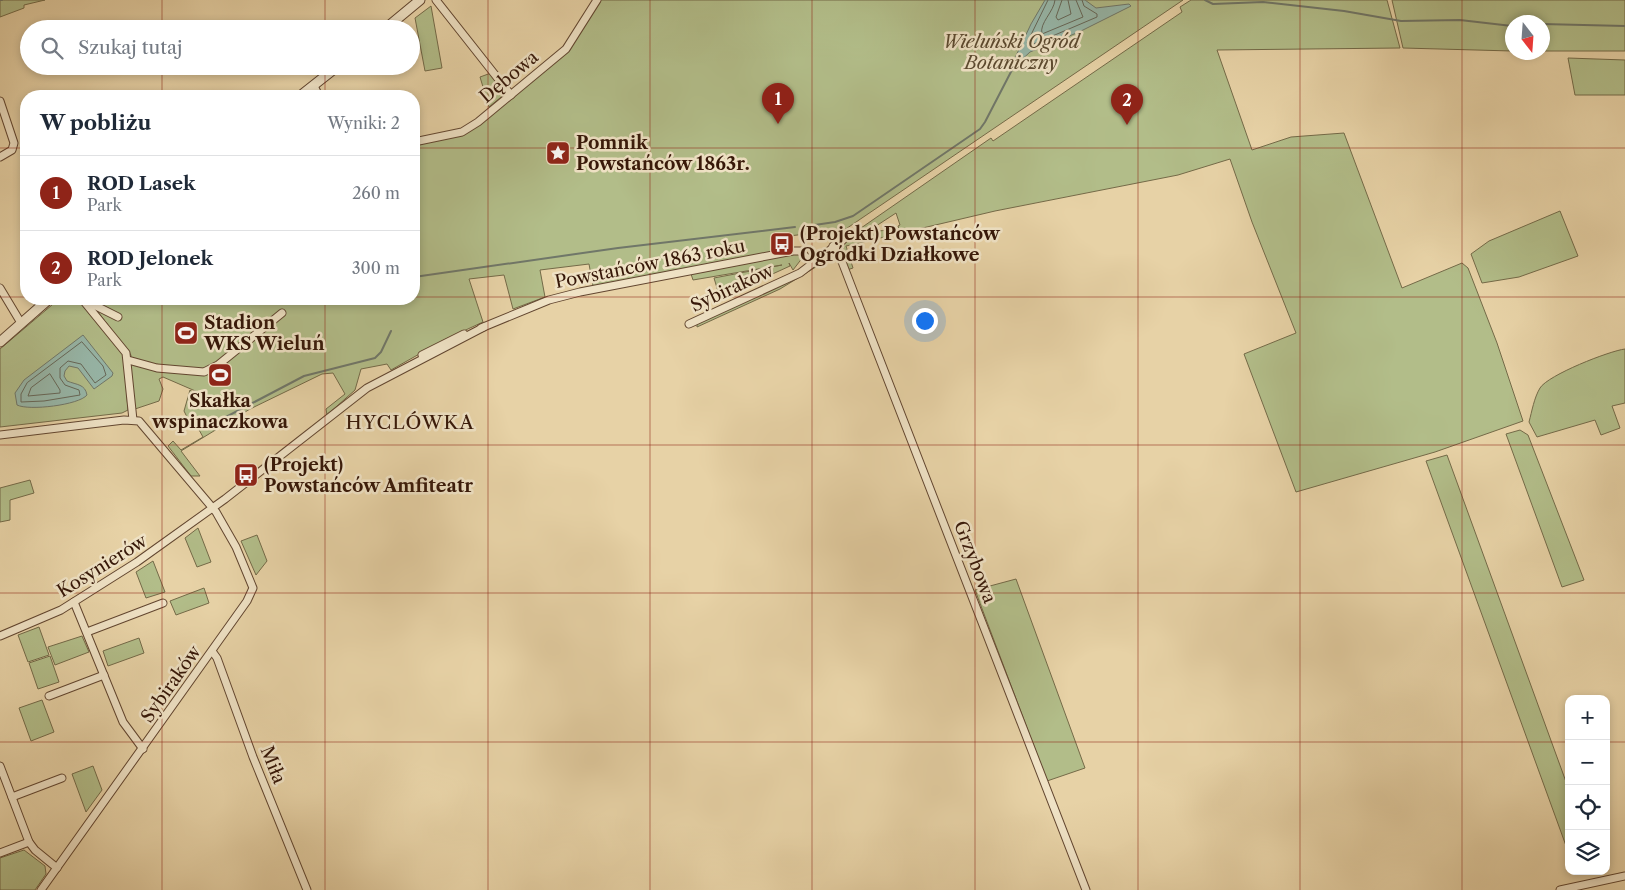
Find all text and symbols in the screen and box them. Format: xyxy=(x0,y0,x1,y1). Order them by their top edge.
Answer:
north arrow xyxy=(1505,15,1550,60)
search box xyxy=(20,20,420,75)
park label: Wieluński Ogród Botaniczny xyxy=(943,31,1082,74)
icon: search xyxy=(38,34,66,62)
text: Szukaj tutaj xyxy=(78,36,182,59)
street label: Dębowa xyxy=(475,46,543,108)
pin: 1 xyxy=(762,83,794,124)
pin: 2 xyxy=(1111,84,1143,125)
text: W pobliżu xyxy=(40,110,151,135)
text: Wyniki: 2 xyxy=(327,113,400,133)
place label: Pomnik Powstańców 1863r. xyxy=(576,132,750,175)
place icon: Pomnik Powstańców 1863r. xyxy=(545,140,571,166)
text: ROD Lasek xyxy=(87,172,196,195)
text: 1 xyxy=(52,183,60,203)
text: 260 m xyxy=(352,183,400,203)
text: Park xyxy=(87,195,122,215)
place label: (Projekt) Powstańców Ogródki Działkowe xyxy=(800,223,1001,266)
bus stop icon: (Projekt) Powstańców Ogródki Działkowe xyxy=(769,231,795,257)
street label: Powstańców 1863 roku xyxy=(553,235,747,293)
text: ROD Jelonek xyxy=(87,247,213,270)
text: 2 xyxy=(51,258,61,278)
text: 300 m xyxy=(352,258,400,278)
street label: Sybiraków xyxy=(687,259,778,317)
text: Park xyxy=(87,270,122,290)
your location xyxy=(912,308,938,334)
place label: Stadion WKS Wieluń xyxy=(203,312,325,355)
sports icon: Stadion WKS Wieluń xyxy=(173,320,199,346)
sports icon: Skałka wspinaczkowa xyxy=(207,362,233,388)
place label: Skałka wspinaczkowa xyxy=(151,390,289,433)
district label: HYCLÓWKA xyxy=(346,411,474,434)
place label: (Projekt) Powstańców Amfiteatr xyxy=(264,454,473,497)
bus stop icon: (Projekt) Powstańców Amfiteatr xyxy=(233,462,259,488)
street label: Grzybowa xyxy=(949,518,1001,607)
street label: Kosynierów xyxy=(53,529,152,602)
street label: Sybiraków xyxy=(136,640,206,727)
map controls xyxy=(1565,695,1610,875)
button: + xyxy=(1565,695,1610,740)
button: − xyxy=(1565,740,1610,785)
street label: Miła xyxy=(256,743,291,787)
button: locate xyxy=(1565,785,1610,830)
button: layers xyxy=(1565,830,1610,875)

